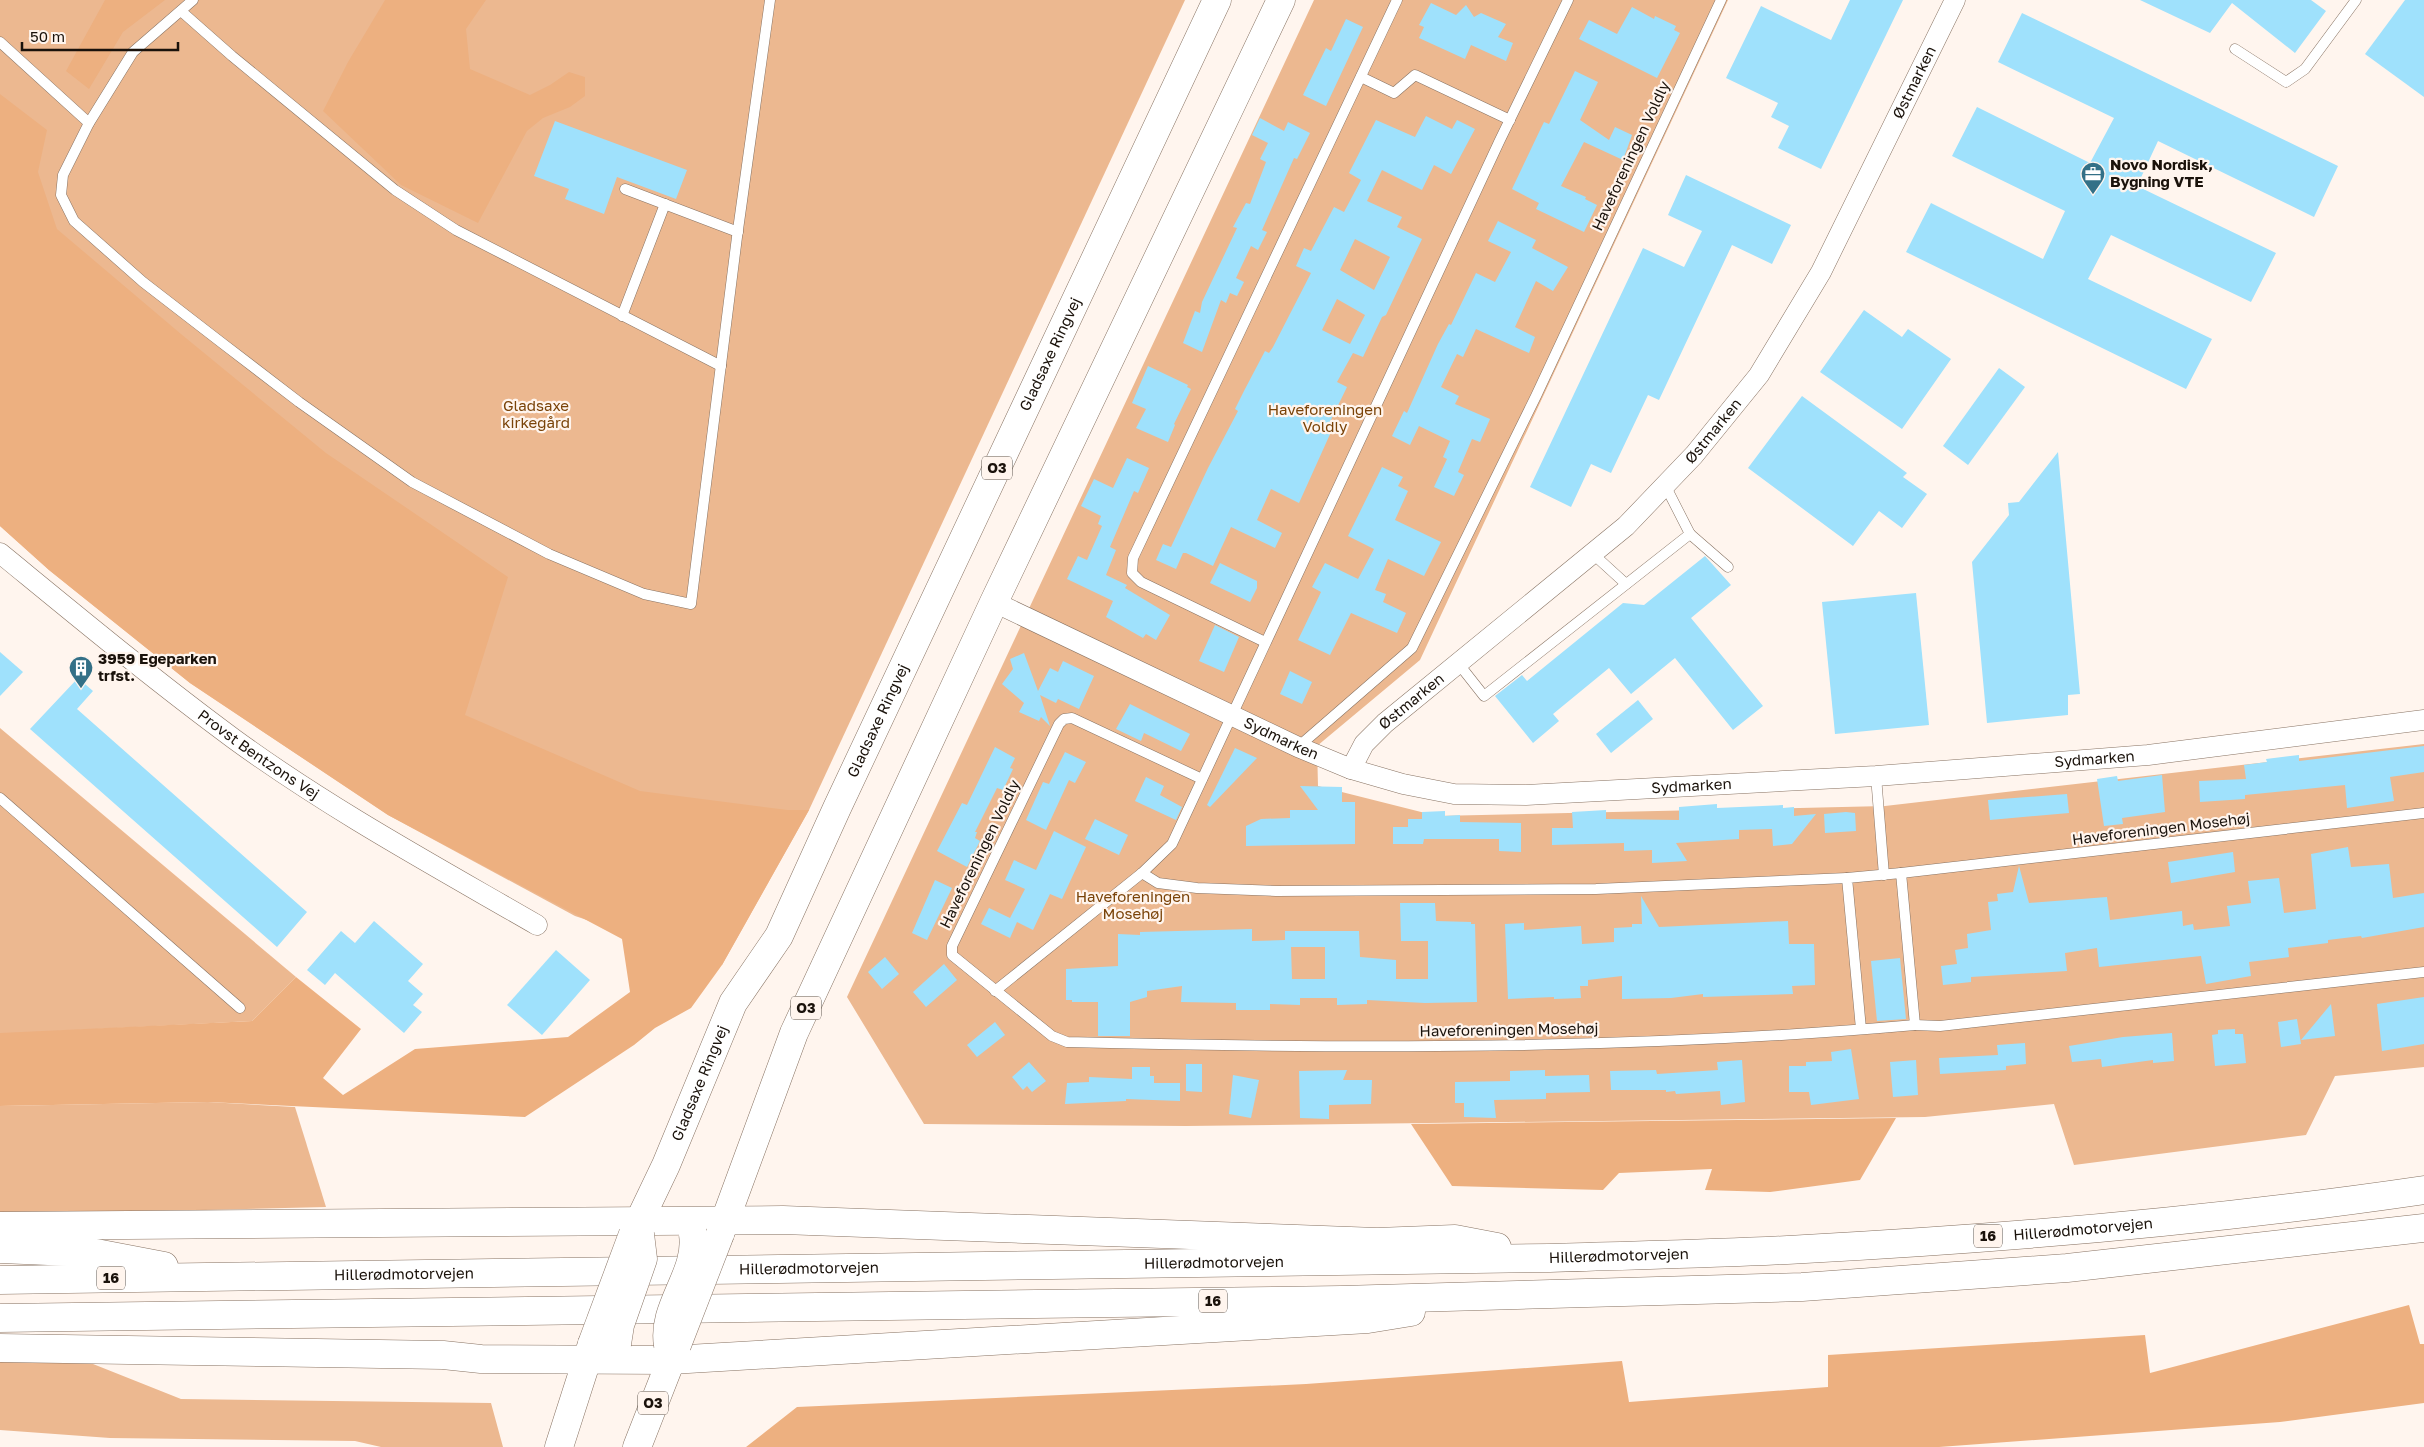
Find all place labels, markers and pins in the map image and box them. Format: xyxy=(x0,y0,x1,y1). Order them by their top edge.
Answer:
place label: Novo Nordisk, Bygning VTE xyxy=(2110,155,2213,190)
office icon: Novo Nordisk, Bygning VTE xyxy=(2080,161,2106,195)
place label: 3959 Egeparken trfst. xyxy=(98,649,217,684)
building icon: 3959 Egeparken trfst. xyxy=(68,655,94,689)

